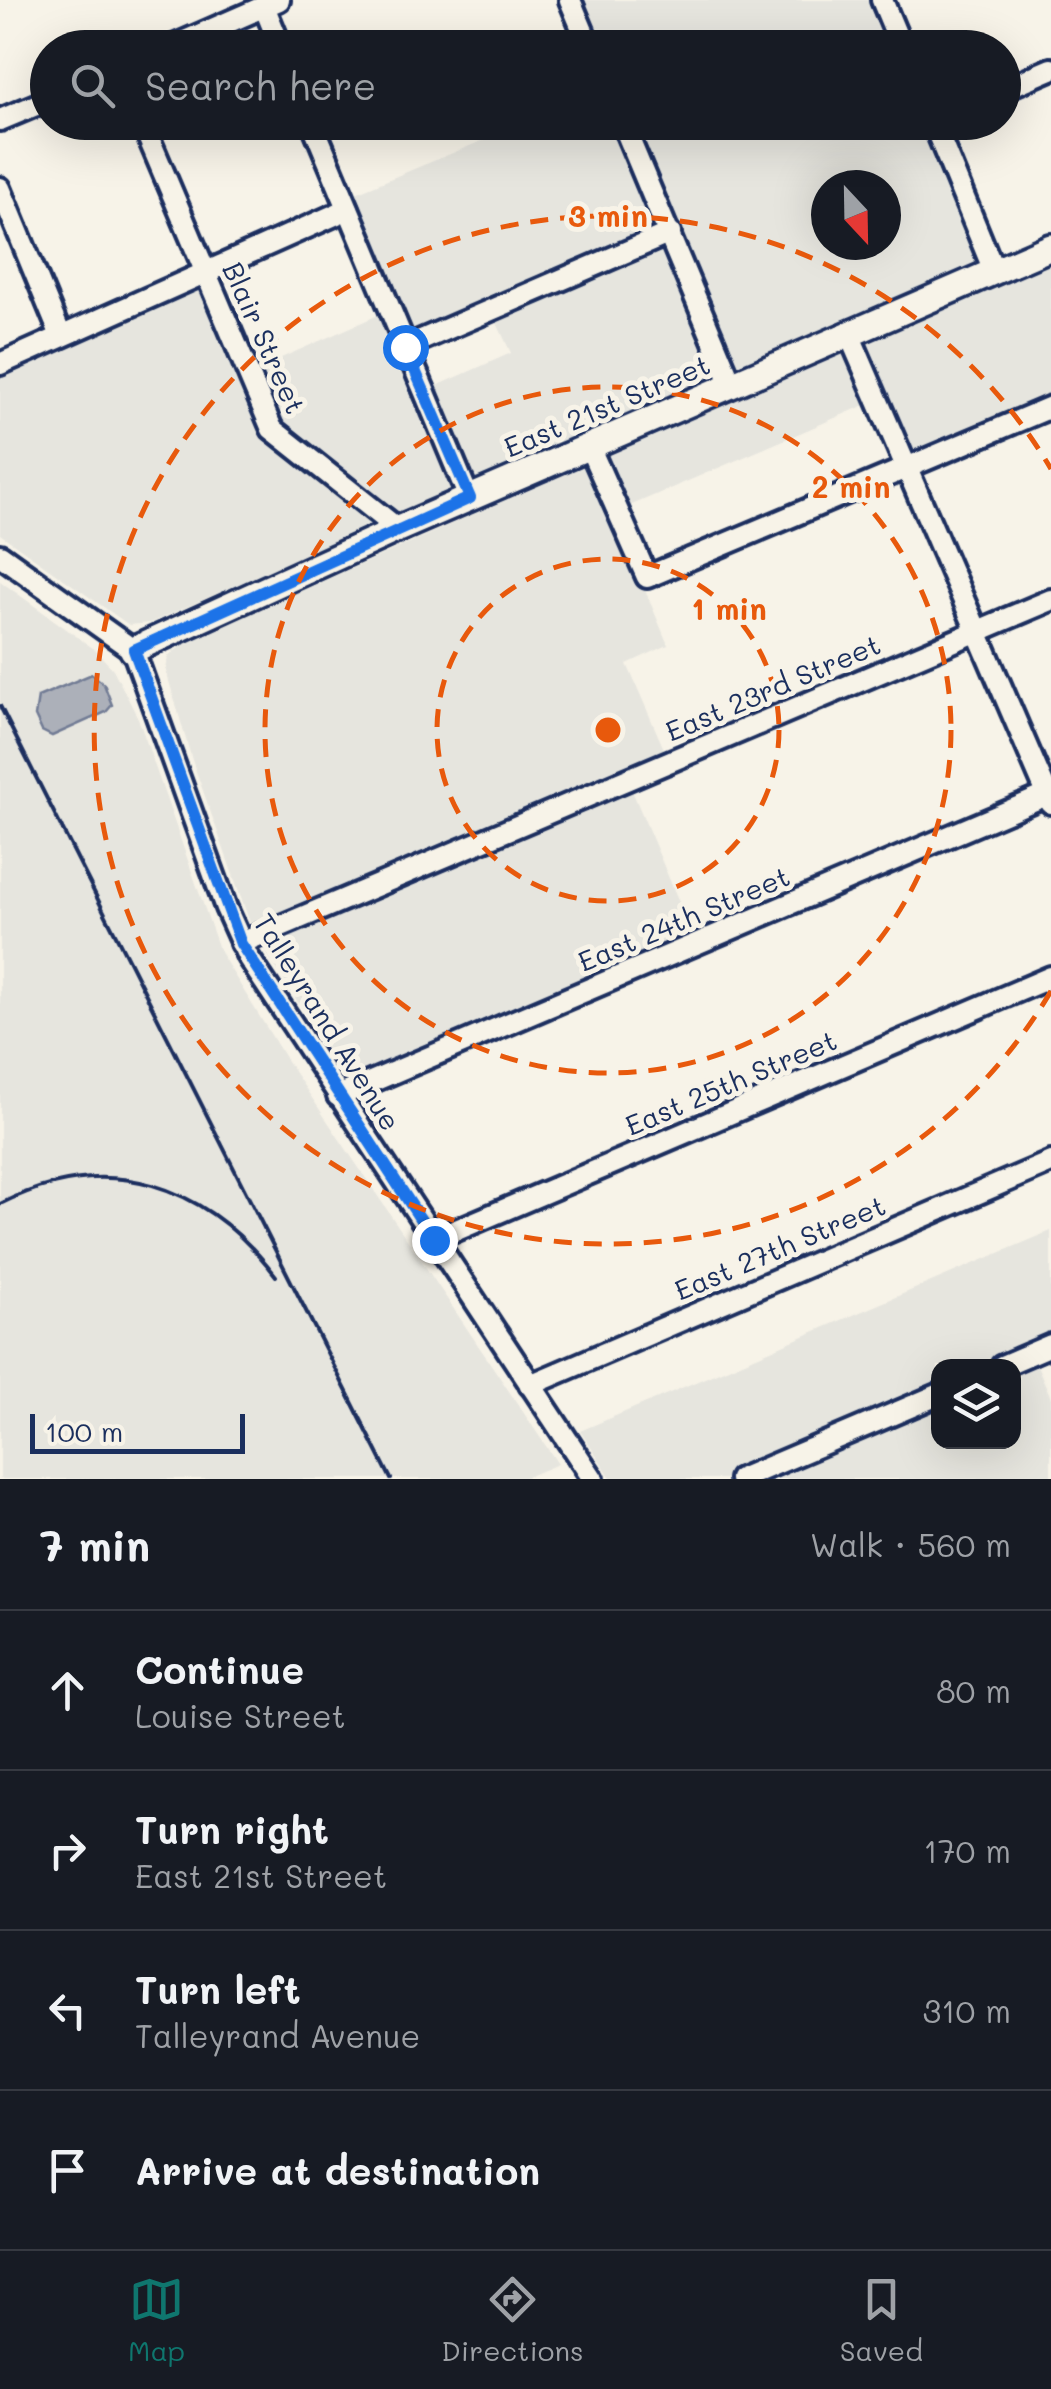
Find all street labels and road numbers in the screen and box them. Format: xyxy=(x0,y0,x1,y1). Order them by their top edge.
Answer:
street label: Blair Street xyxy=(215,256,314,419)
street label: East 21st Street xyxy=(498,345,715,465)
street label: East 23rd Street xyxy=(660,626,886,749)
street label: East 24th Street xyxy=(572,857,795,979)
street label: Talleyrand Avenue xyxy=(246,906,409,1137)
street label: East 25th Street xyxy=(619,1021,842,1143)
street label: East 27th Street xyxy=(669,1186,891,1308)

